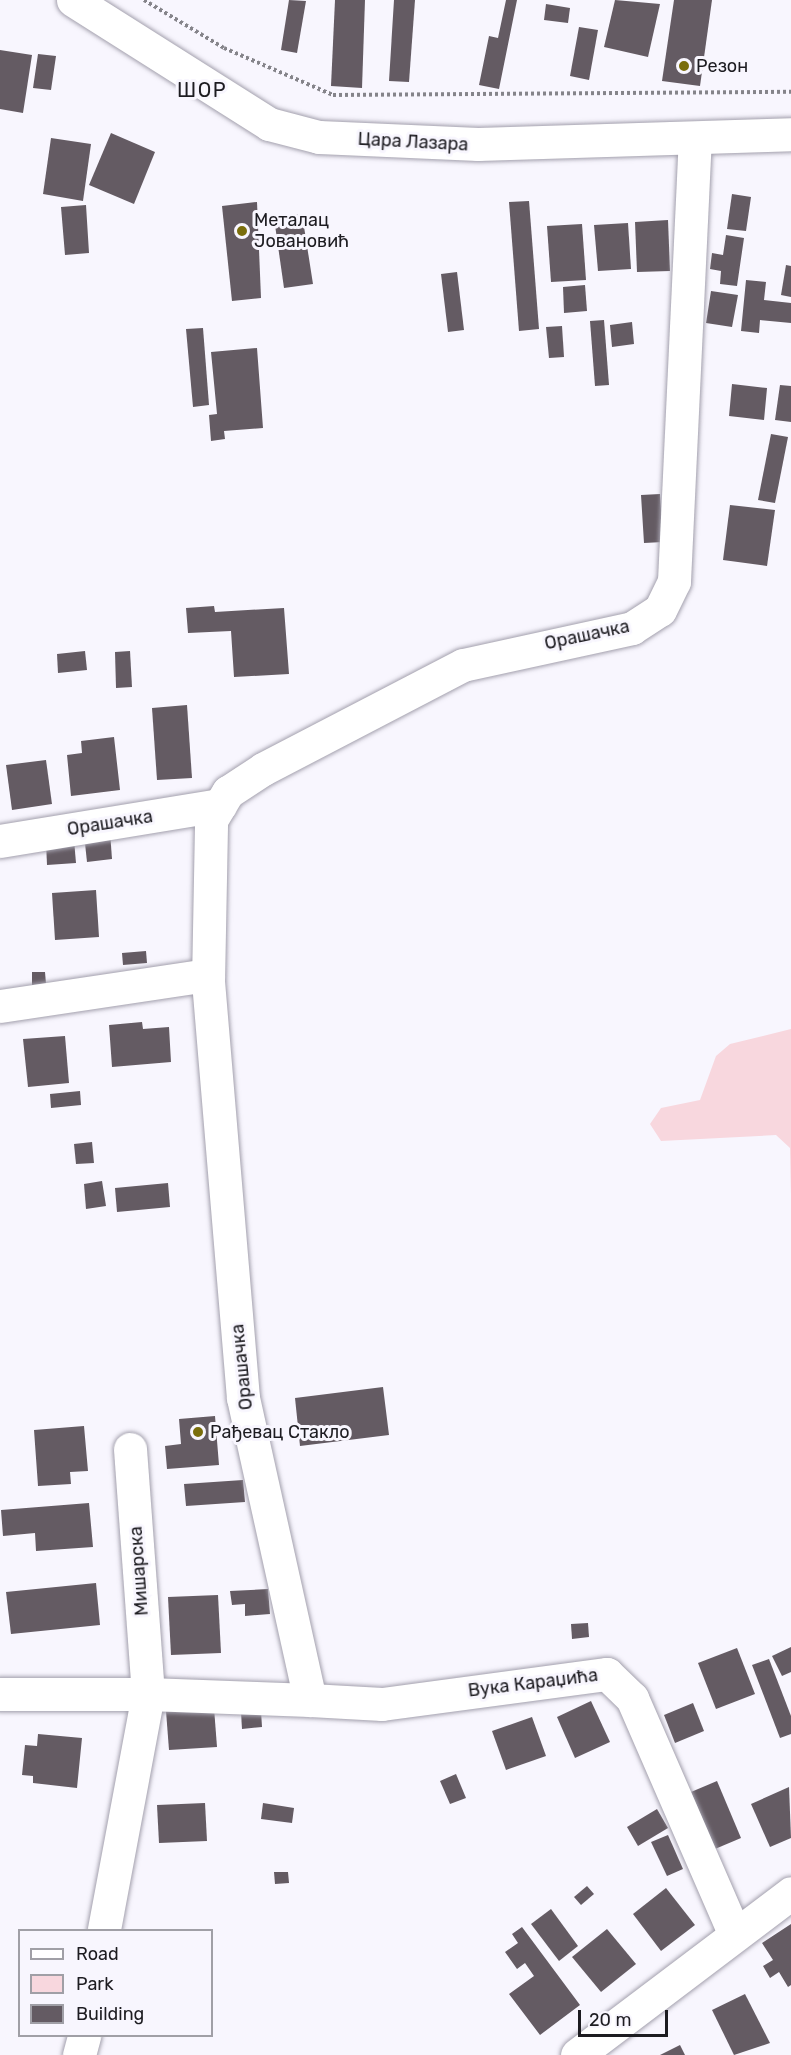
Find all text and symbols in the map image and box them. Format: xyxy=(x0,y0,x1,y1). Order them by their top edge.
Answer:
place label: Резон xyxy=(696,55,748,77)
marker: Резон xyxy=(677,59,691,73)
district label: ШОР xyxy=(177,78,227,102)
street label: Цара Лазара xyxy=(357,128,469,156)
place label: Металац Јовановић xyxy=(254,210,349,252)
marker: Металац Јовановић xyxy=(235,224,249,238)
street label: Орашачка xyxy=(542,615,632,655)
street label: Орашачка xyxy=(66,806,154,840)
street label: Орашачка xyxy=(227,1323,257,1411)
place label: Рађевац Стакло xyxy=(210,1421,349,1443)
marker: Рађевац Стакло xyxy=(191,1425,205,1439)
street label: Мишарска xyxy=(125,1526,153,1616)
street label: Вука Караџића xyxy=(467,1664,599,1702)
legend xyxy=(18,1929,213,2037)
text: Road xyxy=(76,1943,119,1965)
text: Park xyxy=(76,1973,113,1995)
scale bar xyxy=(581,1998,671,2036)
text: Building xyxy=(76,2003,144,2025)
text: 20 m xyxy=(589,2009,631,2031)

